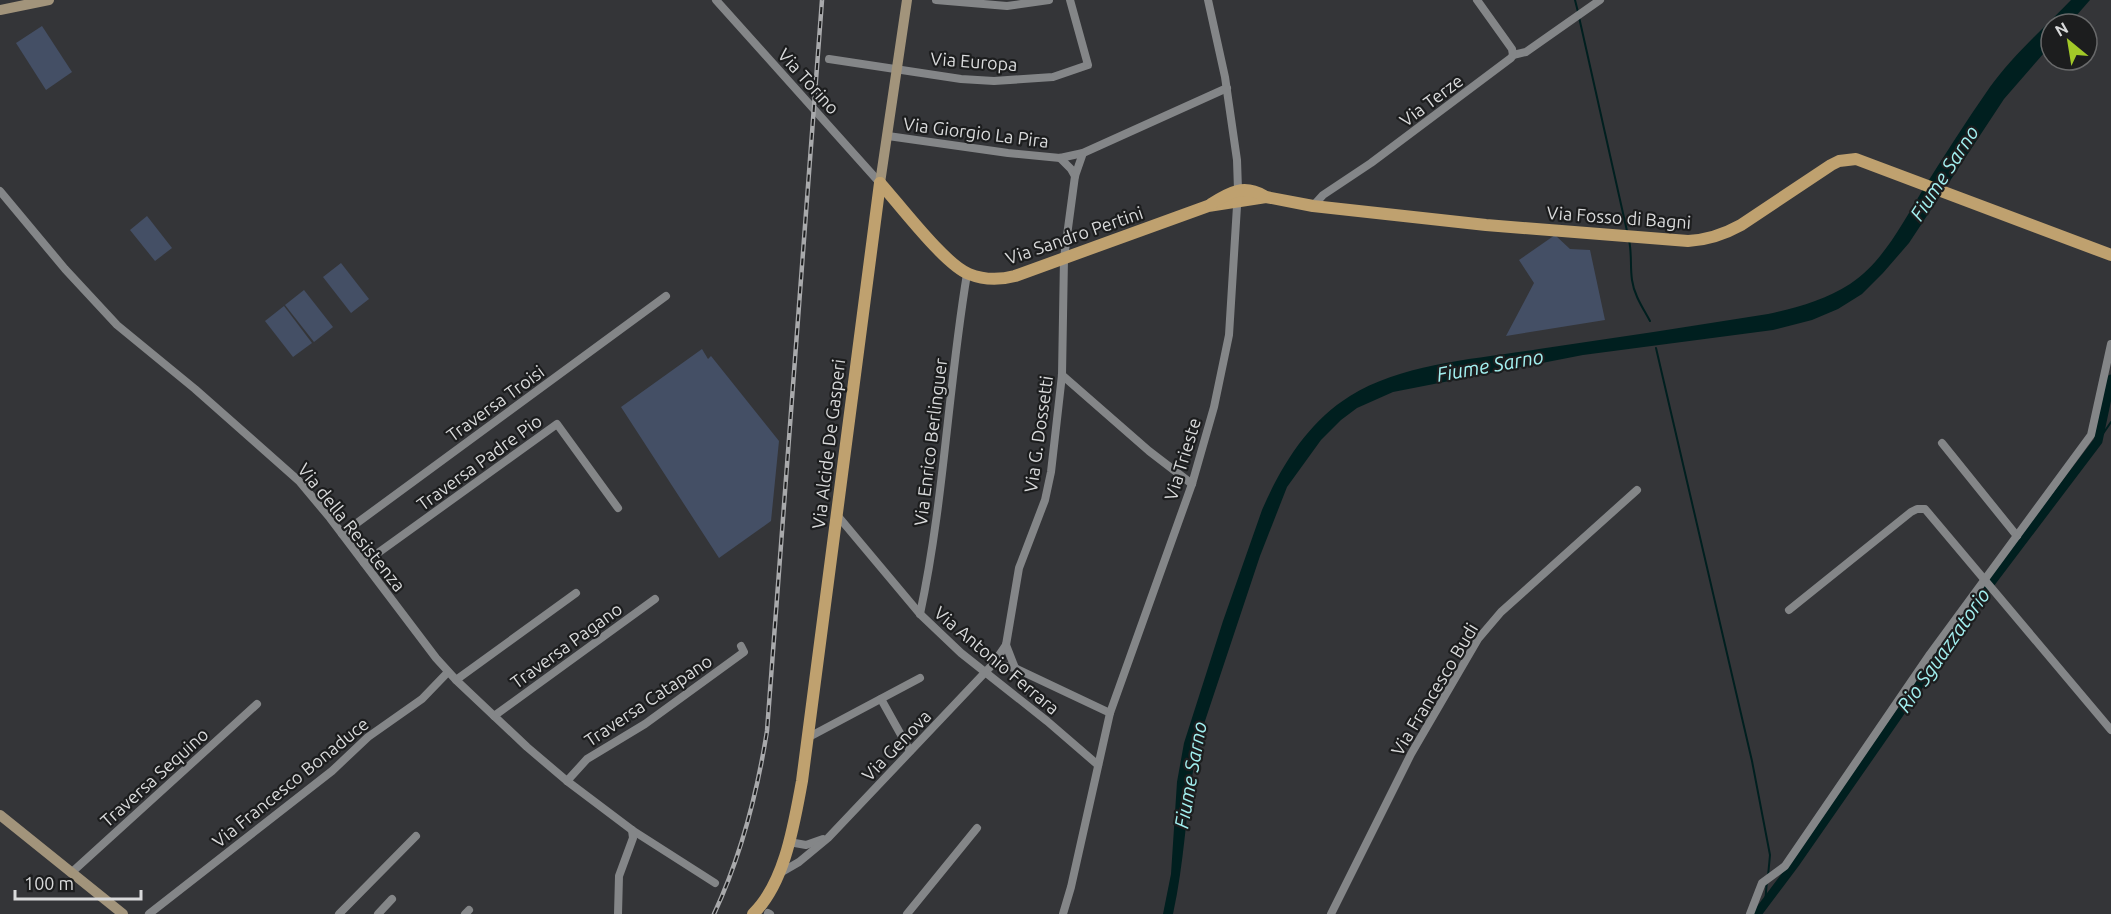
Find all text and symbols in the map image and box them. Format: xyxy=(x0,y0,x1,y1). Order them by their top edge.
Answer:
north arrow xyxy=(2039,12,2099,72)
text: N xyxy=(2052,18,2071,40)
street label: Via Torino xyxy=(774,44,844,118)
street label: Via Europa xyxy=(930,48,1018,74)
street label: Via Terze xyxy=(1396,70,1466,130)
street label: Via Giorgio La Pira xyxy=(902,113,1050,151)
water label: Fiume Sarno xyxy=(1905,121,1983,225)
street label: Via Sandro Pertini xyxy=(1003,202,1145,268)
street label: Via Fosso di Bagni xyxy=(1546,202,1692,232)
water label: Fiume Sarno xyxy=(1435,344,1545,386)
street label: Via Enrico Berlinguer xyxy=(910,357,950,527)
street label: Via Alcide De Gasperi xyxy=(808,358,848,530)
street label: Traversa Troisi xyxy=(442,361,548,445)
street label: Via G. Dossetti xyxy=(1020,374,1056,494)
street label: Traversa Padre Pio xyxy=(413,410,545,514)
street label: Via Trieste xyxy=(1160,415,1204,503)
street label: Via della Resistenza xyxy=(294,459,410,595)
water label: Rio Sguazzatorio xyxy=(1892,583,1994,716)
street label: Traversa Pagano xyxy=(507,598,625,692)
street label: Via Antonio Ferrara xyxy=(930,602,1064,718)
street label: Via Francesco Budi xyxy=(1387,619,1481,759)
street label: Traversa Catapano xyxy=(581,650,715,750)
street label: Via Genova xyxy=(857,706,935,784)
street label: Via Francesco Bonaduce xyxy=(208,713,372,851)
water label: Fiume Sarno xyxy=(1169,720,1211,830)
street label: Traversa Sequino xyxy=(96,724,212,830)
scale bar xyxy=(15,863,141,901)
text: 100 m xyxy=(24,873,74,893)

